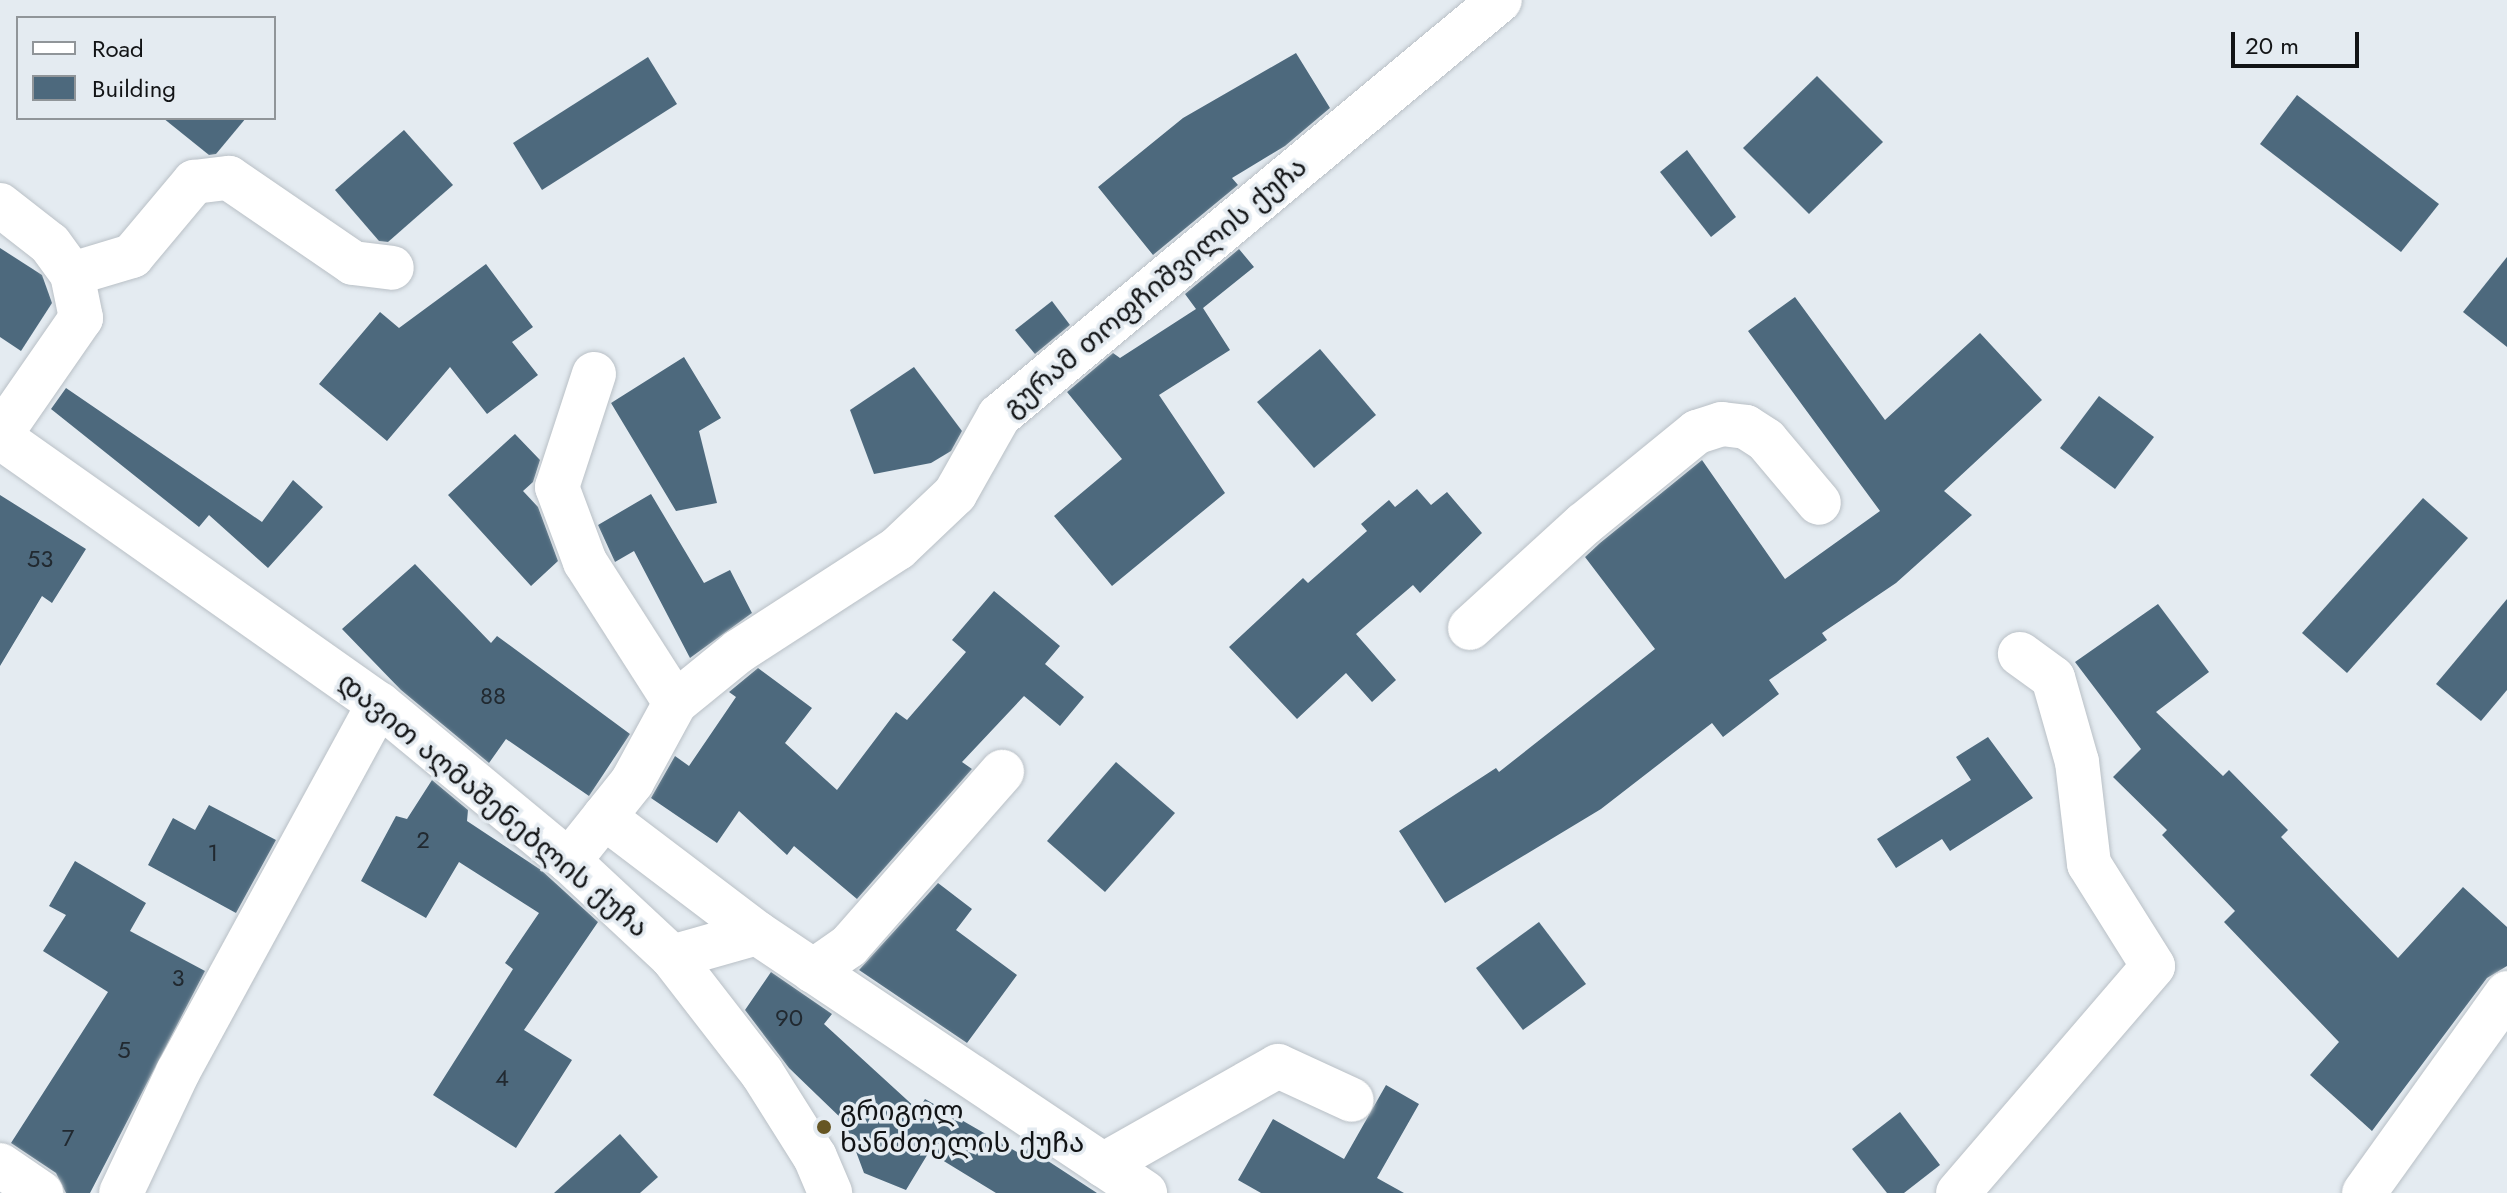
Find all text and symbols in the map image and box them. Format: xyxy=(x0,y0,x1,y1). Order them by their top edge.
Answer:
legend xyxy=(16,16,276,120)
scale bar xyxy=(2235,16,2363,66)
text: 20 m xyxy=(2245,28,2299,63)
text: Road xyxy=(92,31,144,66)
text: Building xyxy=(92,71,176,106)
street label: გურამ თოფჩიშვილის ქუჩა xyxy=(996,150,1314,424)
house number: 53 xyxy=(27,545,53,573)
street label: დავით აღმაშენებლის ქუჩა xyxy=(331,665,655,945)
house number: 88 xyxy=(480,682,506,710)
house number: 2 xyxy=(416,826,430,854)
house number: 1 xyxy=(208,839,218,867)
house number: 3 xyxy=(171,964,185,992)
house number: 90 xyxy=(775,1004,803,1032)
house number: 5 xyxy=(117,1036,131,1064)
house number: 4 xyxy=(495,1064,509,1092)
place label: გრიგოლ ხანძთელის ქუჩა xyxy=(840,1094,1084,1160)
marker: გრიგოლ ხანძთელის ქუჩა xyxy=(815,1118,833,1136)
house number: 7 xyxy=(62,1124,74,1152)

